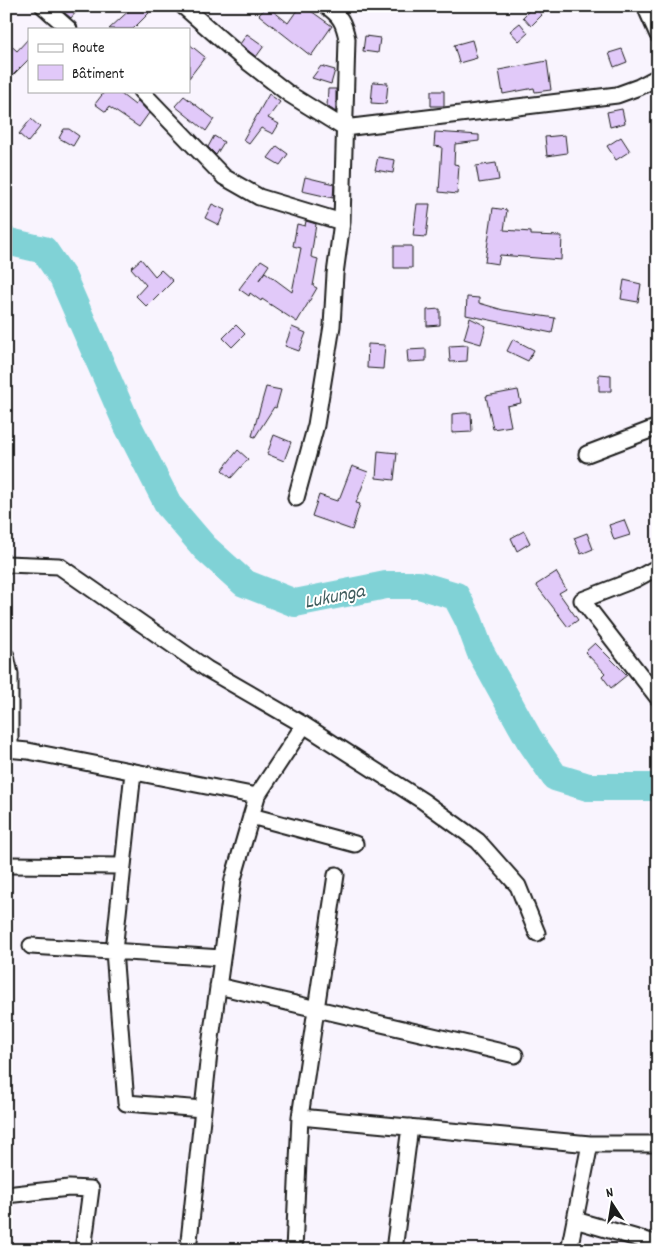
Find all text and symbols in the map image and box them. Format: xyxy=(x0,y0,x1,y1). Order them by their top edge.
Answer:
legend xyxy=(28,28,190,92)
text: Route xyxy=(72,38,105,60)
text: Bâtiment xyxy=(72,64,125,86)
water label: Lukunga xyxy=(302,578,369,618)
north arrow xyxy=(586,1178,636,1228)
text: N xyxy=(604,1183,615,1204)

